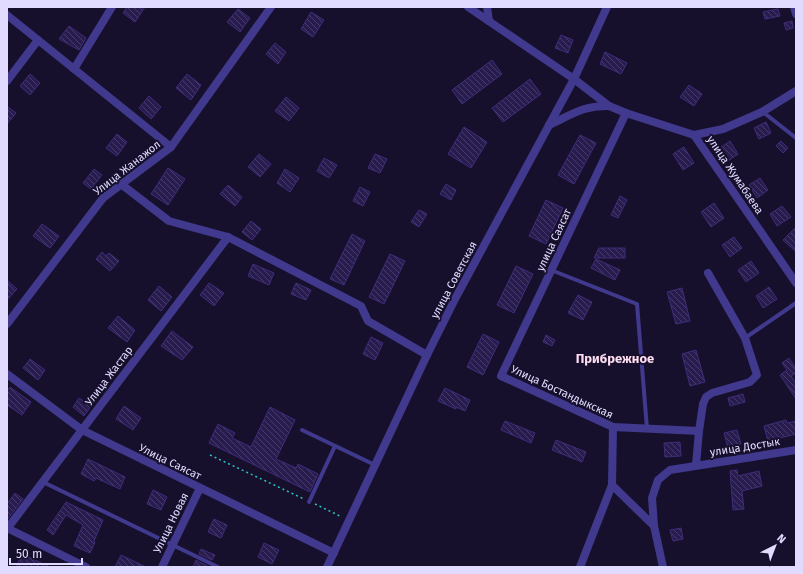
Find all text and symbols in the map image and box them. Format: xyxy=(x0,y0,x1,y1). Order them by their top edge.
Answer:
street label: улица Жумабаева xyxy=(704,133,766,217)
street label: Улица Жанажол xyxy=(91,138,163,198)
street label: улица Саясат xyxy=(534,207,574,273)
street label: улица Советская xyxy=(428,239,480,321)
street label: Улица Жастар xyxy=(82,344,136,408)
district label: Прибрежное xyxy=(576,351,654,366)
street label: Улица Бостандыкская xyxy=(509,363,615,421)
street label: улица Достык xyxy=(709,435,781,459)
street label: Улица Саясат xyxy=(137,441,203,483)
street label: Улица Новая xyxy=(151,491,191,555)
north arrow xyxy=(755,526,795,566)
text: N xyxy=(774,532,788,546)
scale bar xyxy=(10,540,82,566)
text: 50 m xyxy=(16,547,42,561)

